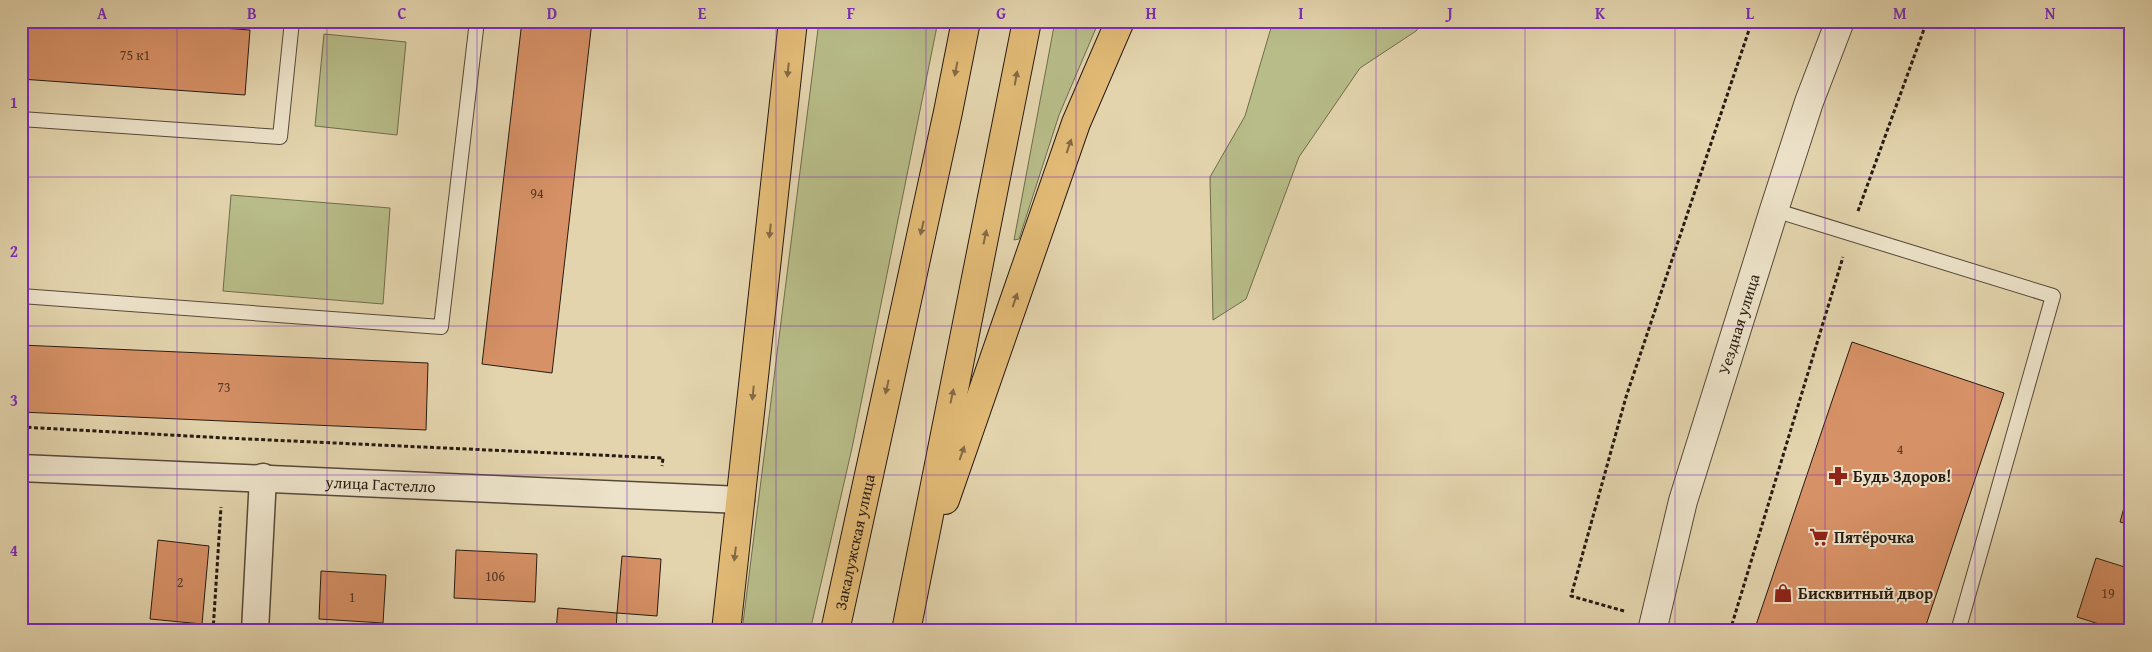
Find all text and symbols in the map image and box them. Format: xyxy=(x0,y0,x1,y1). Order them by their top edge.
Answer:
text: A xyxy=(97,1,108,25)
text: B xyxy=(247,1,257,25)
text: C xyxy=(397,1,407,25)
text: D xyxy=(547,1,557,25)
text: E xyxy=(698,1,707,25)
text: F xyxy=(847,1,855,25)
text: G xyxy=(996,1,1006,25)
text: H xyxy=(1145,1,1157,25)
text: I xyxy=(1298,1,1304,25)
text: J xyxy=(1444,1,1453,25)
text: K xyxy=(1595,1,1606,25)
text: L xyxy=(1746,1,1755,25)
text: M xyxy=(1893,1,1907,25)
text: N xyxy=(2045,1,2056,25)
house number: 75 к1 xyxy=(120,45,150,65)
one-way arrow xyxy=(784,62,792,78)
one-way arrow xyxy=(952,62,960,78)
one-way arrow xyxy=(1013,69,1021,85)
text: 1 xyxy=(10,90,18,114)
one-way arrow xyxy=(1065,138,1073,153)
house number: 94 xyxy=(530,183,544,203)
one-way arrow xyxy=(918,220,926,236)
one-way arrow xyxy=(766,224,774,240)
one-way arrow xyxy=(981,228,989,244)
text: 2 xyxy=(10,239,18,263)
street label: Уездная улица xyxy=(1711,270,1766,378)
one-way arrow xyxy=(1012,292,1020,307)
house number: 73 xyxy=(217,377,231,397)
one-way arrow xyxy=(883,379,891,394)
one-way arrow xyxy=(749,385,757,401)
text: 3 xyxy=(10,388,18,412)
one-way arrow xyxy=(948,389,956,404)
house number: 4 xyxy=(1897,439,1904,459)
one-way arrow xyxy=(958,445,966,460)
place label: Будь Здоров! xyxy=(1853,464,1951,488)
pharmacy icon: Будь Здоров! xyxy=(1827,465,1849,487)
street label: улица Гастелло xyxy=(324,470,436,498)
street label: Закалужская улица xyxy=(828,471,881,612)
place label: Пятёрочка xyxy=(1834,525,1915,549)
supermarket icon: Пятёрочка xyxy=(1808,526,1830,548)
text: 4 xyxy=(10,538,18,562)
one-way arrow xyxy=(731,547,739,563)
house number: 106 xyxy=(485,566,505,586)
house number: 2 xyxy=(177,572,183,592)
place label: Бисквитный двор xyxy=(1798,581,1933,605)
shop icon: Бисквитный двор xyxy=(1772,582,1794,604)
house number: 19 xyxy=(2101,583,2115,603)
house number: 1 xyxy=(349,587,355,607)

